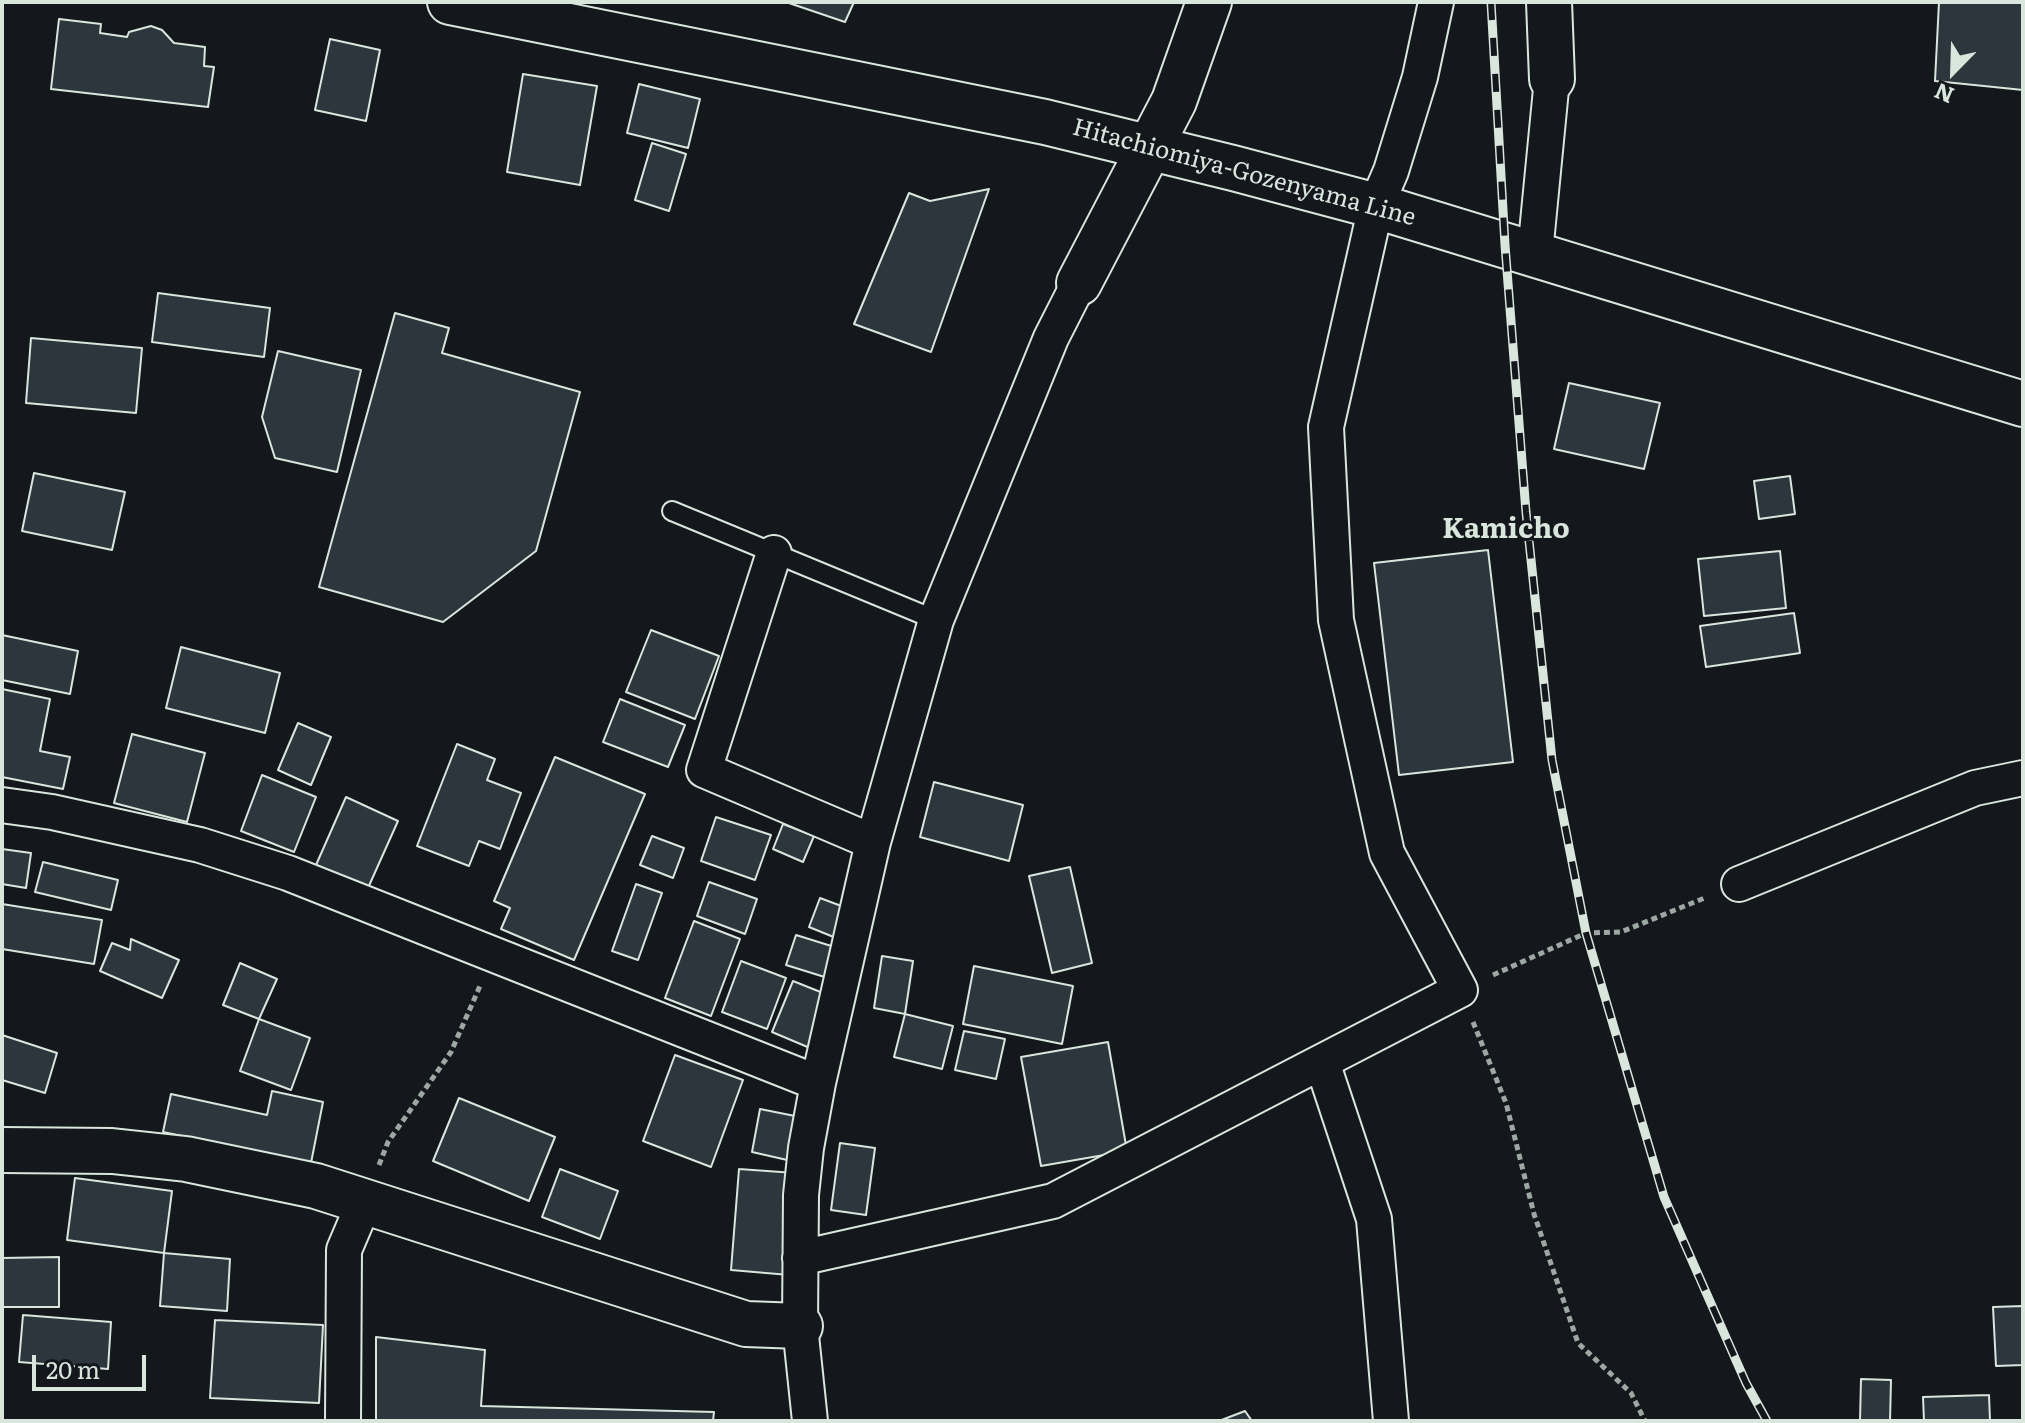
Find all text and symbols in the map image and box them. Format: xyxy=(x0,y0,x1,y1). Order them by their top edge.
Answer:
north arrow xyxy=(1913,32,1993,112)
text: N xyxy=(1928,76,1958,113)
street label: Hitachiomiya-Gozenyama Line xyxy=(1069,113,1419,233)
district label: Kamicho xyxy=(1442,513,1570,547)
scale bar xyxy=(36,1339,150,1389)
text: 20 m xyxy=(46,1351,100,1386)

